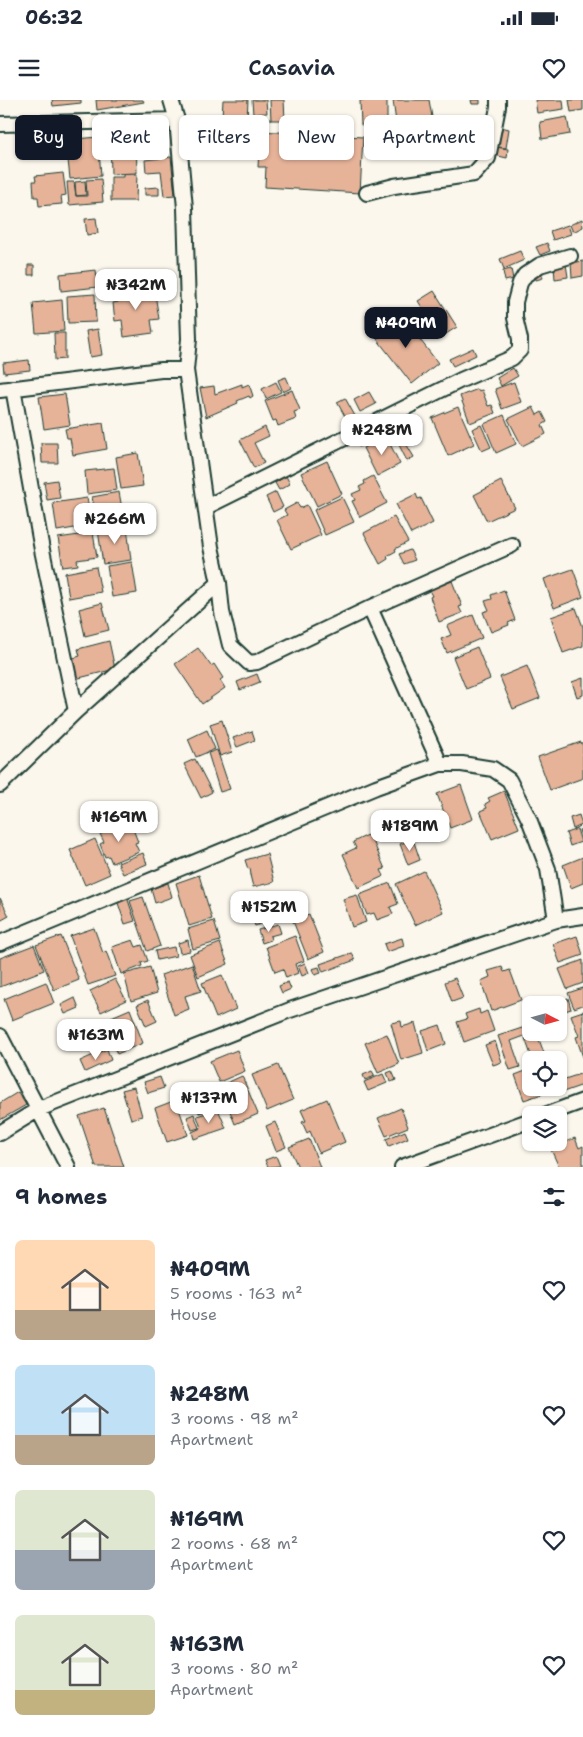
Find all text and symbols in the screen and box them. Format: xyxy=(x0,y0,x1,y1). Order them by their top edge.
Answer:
text: 06:32 xyxy=(25,5,83,30)
text: Casavia xyxy=(248,53,335,82)
icon: menu xyxy=(15,54,43,82)
icon: heart xyxy=(540,54,568,82)
chip: Buy xyxy=(15,115,82,160)
chip: Rent xyxy=(92,115,169,160)
chip: Filters xyxy=(179,115,269,160)
chip: New xyxy=(279,115,354,160)
chip: Apartment xyxy=(364,115,494,160)
pin: ₦342M xyxy=(101,268,171,311)
text: ₦342M xyxy=(106,274,166,295)
pin: ₦409M xyxy=(371,306,441,349)
text: ₦409M xyxy=(375,312,437,333)
pin: ₦248M xyxy=(347,414,417,456)
text: ₦248M xyxy=(352,419,412,440)
pin: ₦266M xyxy=(80,502,150,545)
text: ₦266M xyxy=(84,508,146,529)
pin: ₦169M xyxy=(84,800,154,843)
text: ₦169M xyxy=(91,806,147,827)
pin: ₦189M xyxy=(375,810,445,852)
text: ₦189M xyxy=(381,815,439,836)
pin: ₦152M xyxy=(234,890,304,933)
text: ₦152M xyxy=(241,896,297,917)
north arrow xyxy=(522,996,568,1041)
map controls xyxy=(522,996,567,1151)
pin: ₦163M xyxy=(61,1018,131,1061)
text: ₦163M xyxy=(68,1024,124,1045)
button: locate xyxy=(522,1051,567,1096)
pin: ₦137M xyxy=(174,1082,244,1124)
text: ₦137M xyxy=(181,1087,237,1108)
button: layers xyxy=(522,1106,567,1151)
text: 9 homes xyxy=(15,1183,107,1211)
icon: filters xyxy=(540,1183,568,1211)
text: ₦409M xyxy=(170,1255,250,1283)
icon: home xyxy=(55,1260,115,1320)
icon: heart xyxy=(540,1276,568,1304)
text: 5 rooms · 163 m² xyxy=(170,1283,303,1304)
text: House xyxy=(170,1304,217,1325)
text: ₦248M xyxy=(170,1380,249,1408)
icon: home xyxy=(55,1385,115,1445)
icon: heart xyxy=(540,1401,568,1429)
text: 3 rooms · 98 m² xyxy=(170,1408,299,1429)
text: Apartment xyxy=(170,1429,253,1450)
text: ₦169M xyxy=(170,1505,244,1533)
icon: home xyxy=(55,1510,115,1570)
icon: heart xyxy=(540,1526,568,1554)
text: 2 rooms · 68 m² xyxy=(170,1533,298,1554)
text: Apartment xyxy=(170,1554,253,1575)
text: ₦163M xyxy=(170,1630,244,1658)
icon: home xyxy=(55,1635,115,1695)
icon: heart xyxy=(540,1651,568,1679)
text: 3 rooms · 80 m² xyxy=(170,1658,298,1679)
text: Apartment xyxy=(170,1679,253,1700)

